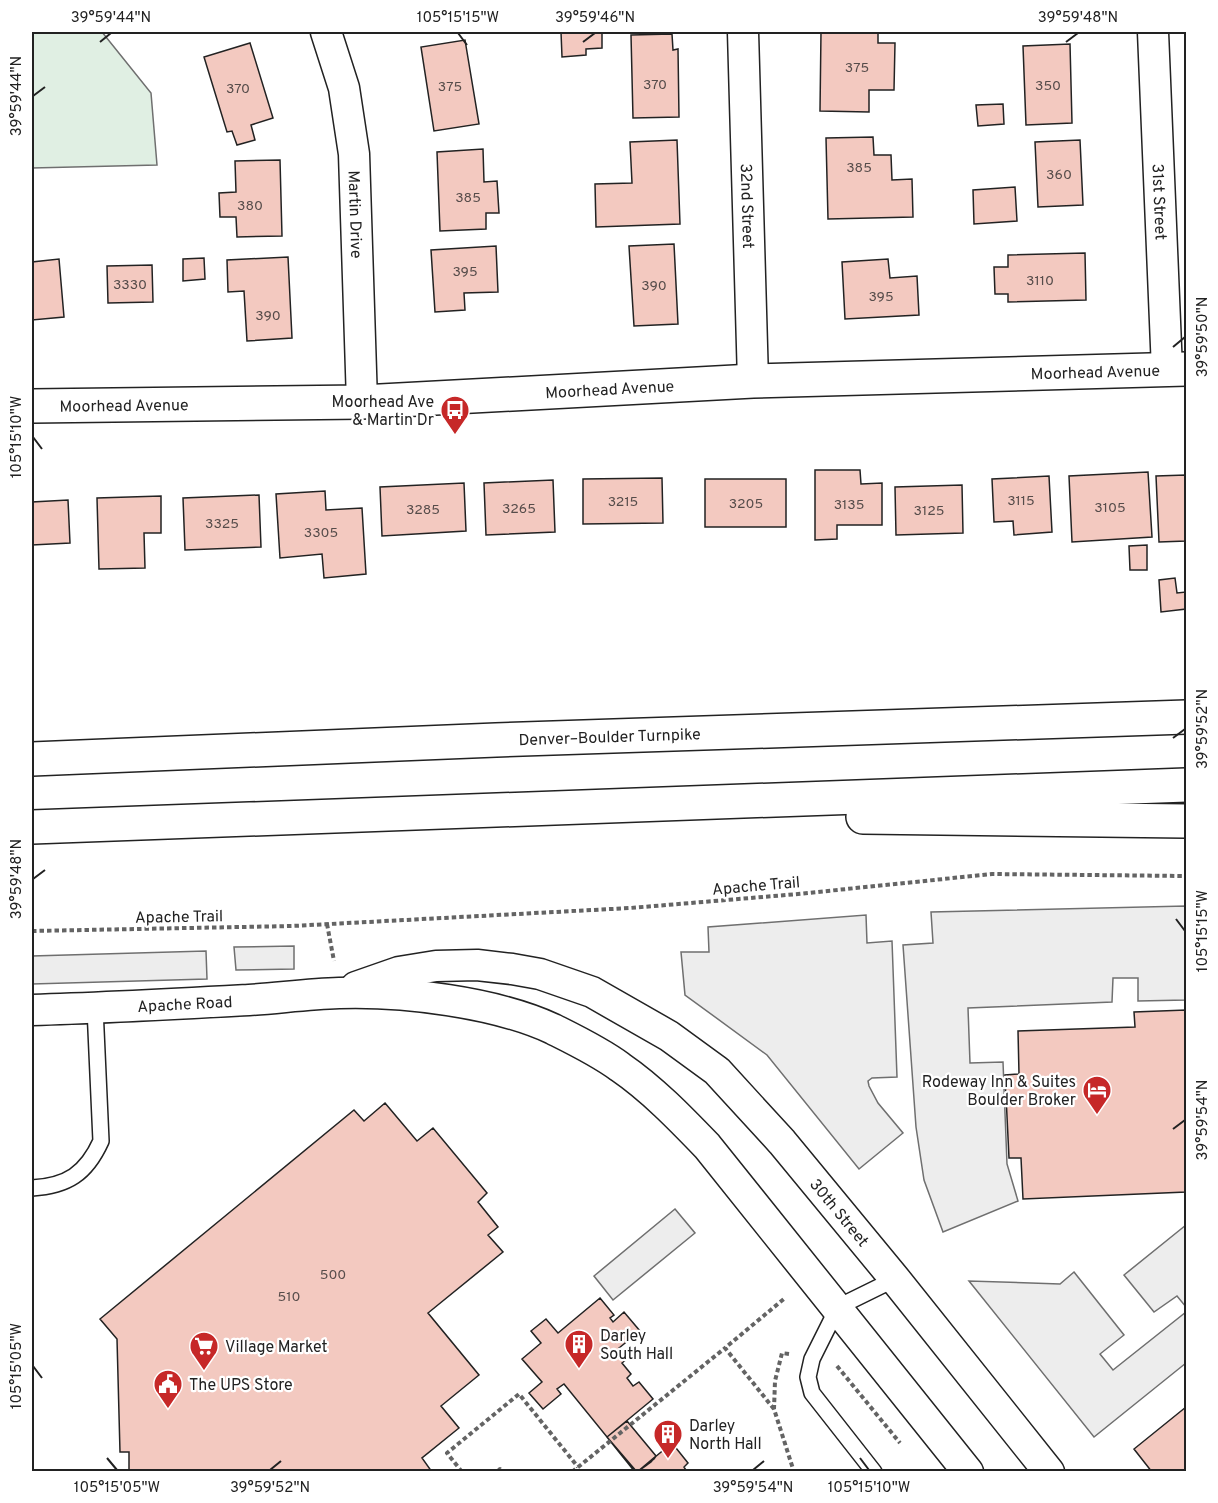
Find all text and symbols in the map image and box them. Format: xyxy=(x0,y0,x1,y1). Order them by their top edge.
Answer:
text: 39°59'44"N xyxy=(71,9,151,28)
text: 105°15'15"W xyxy=(417,9,499,28)
text: 39°59'46"N xyxy=(555,9,635,28)
text: 39°59'48"N xyxy=(1038,9,1118,28)
text: 39°59'44"N xyxy=(8,56,27,136)
house number: 375 xyxy=(845,60,869,77)
house number: 370 xyxy=(643,77,667,94)
house number: 350 xyxy=(1035,78,1061,95)
house number: 375 xyxy=(438,79,462,96)
house number: 370 xyxy=(226,81,250,98)
house number: 385 xyxy=(846,160,872,177)
street label: 32nd Street xyxy=(735,163,757,249)
street label: 31st Street xyxy=(1146,163,1170,241)
house number: 360 xyxy=(1046,167,1072,184)
street label: Martin Drive xyxy=(343,170,365,259)
house number: 385 xyxy=(455,190,481,207)
house number: 380 xyxy=(237,198,263,215)
house number: 395 xyxy=(452,264,478,281)
house number: 3110 xyxy=(1026,273,1054,290)
house number: 3330 xyxy=(113,277,147,294)
house number: 390 xyxy=(641,278,667,295)
house number: 395 xyxy=(868,289,894,306)
text: 39°59'50"N xyxy=(1194,297,1213,377)
house number: 390 xyxy=(255,308,281,325)
street label: Moorhead Avenue xyxy=(1030,362,1160,385)
street label: Moorhead Avenue xyxy=(545,377,675,404)
place label: Moorhead Ave & Martin Dr xyxy=(332,393,434,431)
bus stop icon: Moorhead Ave & Martin Dr xyxy=(439,394,471,436)
text: 105°15'10"W xyxy=(8,396,27,478)
street label: Moorhead Avenue xyxy=(59,396,189,418)
house number: 3115 xyxy=(1007,493,1035,510)
house number: 3215 xyxy=(608,494,638,511)
house number: 3205 xyxy=(729,496,763,513)
house number: 3135 xyxy=(834,497,864,514)
house number: 3105 xyxy=(1094,500,1126,517)
house number: 3265 xyxy=(502,501,536,518)
house number: 3285 xyxy=(406,502,440,519)
house number: 3125 xyxy=(914,503,944,520)
house number: 3325 xyxy=(205,516,239,533)
house number: 3305 xyxy=(304,525,338,542)
text: 39°59'52"N xyxy=(1194,689,1213,769)
street label: Denver–Boulder Turnpike xyxy=(518,725,701,751)
text: 39°59'48"N xyxy=(8,839,27,919)
street label: Apache Trail xyxy=(711,873,801,901)
text: 105°15'15"W xyxy=(1194,890,1213,972)
street label: Apache Trail xyxy=(135,907,223,929)
street label: Apache Road xyxy=(137,993,233,1018)
place label: Rodeway Inn & Suites Boulder Broker xyxy=(922,1073,1076,1111)
hotel icon: Rodeway Inn & Suites Boulder Broker xyxy=(1081,1074,1113,1116)
text: 39°59'54"N xyxy=(1194,1080,1213,1160)
street label: 30th Street xyxy=(804,1175,872,1252)
house number: 500 xyxy=(320,1267,346,1284)
house number: 510 xyxy=(278,1289,300,1306)
text: 105°15'05"W xyxy=(8,1323,27,1409)
place label: Darley South Hall xyxy=(600,1327,673,1365)
building icon: Darley South Hall xyxy=(563,1328,595,1370)
supermarket icon: Village Market xyxy=(188,1330,220,1372)
place label: Village Market xyxy=(225,1338,328,1358)
public building icon: The UPS Store xyxy=(152,1368,184,1410)
place label: The UPS Store xyxy=(189,1376,293,1396)
place label: Darley North Hall xyxy=(689,1417,762,1455)
building icon: Darley North Hall xyxy=(652,1418,684,1460)
text: 105°15'05"W xyxy=(74,1479,160,1498)
text: 39°59'52"N xyxy=(230,1479,310,1498)
text: 39°59'54"N xyxy=(713,1479,793,1498)
text: 105°15'10"W xyxy=(828,1479,910,1498)

